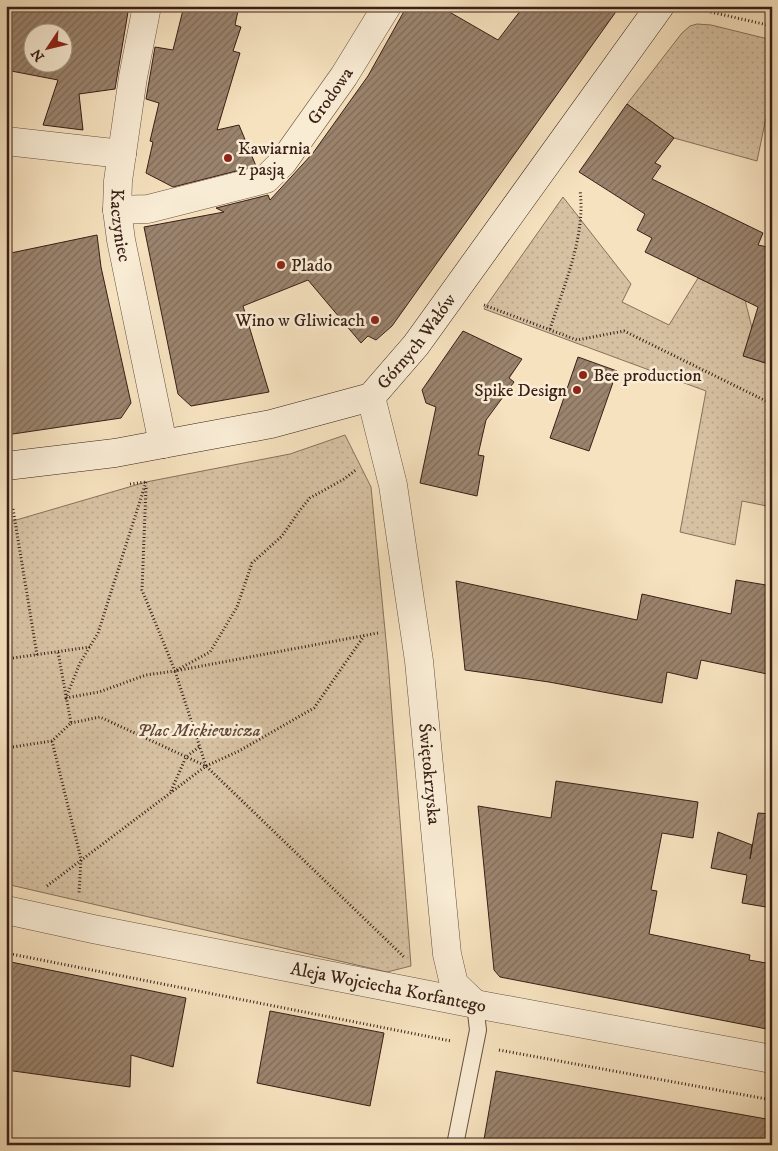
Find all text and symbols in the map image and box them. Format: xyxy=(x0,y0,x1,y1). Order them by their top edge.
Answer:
north arrow xyxy=(22,22,72,72)
text: N xyxy=(27,45,49,65)
street label: Grodowa xyxy=(303,63,359,129)
place label: Kawiarnia z pasją xyxy=(238,138,311,181)
marker: Kawiarnia z pasją xyxy=(222,152,234,164)
street label: Kaczyniec xyxy=(105,188,135,264)
place label: Plado xyxy=(291,255,332,277)
marker: Plado xyxy=(275,259,287,271)
street label: Górnych Wałów xyxy=(373,289,462,394)
place label: Wino w Gliwicach xyxy=(234,310,366,332)
marker: Wino w Gliwicach xyxy=(369,314,381,326)
place label: Bee production xyxy=(593,365,702,387)
marker: Bee production xyxy=(577,369,589,381)
place label: Spike Design xyxy=(474,380,568,402)
marker: Spike Design xyxy=(571,384,583,396)
park label: Plac Mickiewicza xyxy=(137,720,261,742)
street label: Świętokrzyska xyxy=(413,722,445,826)
street label: Aleja Wojciecha Korfantego xyxy=(288,958,488,1018)

